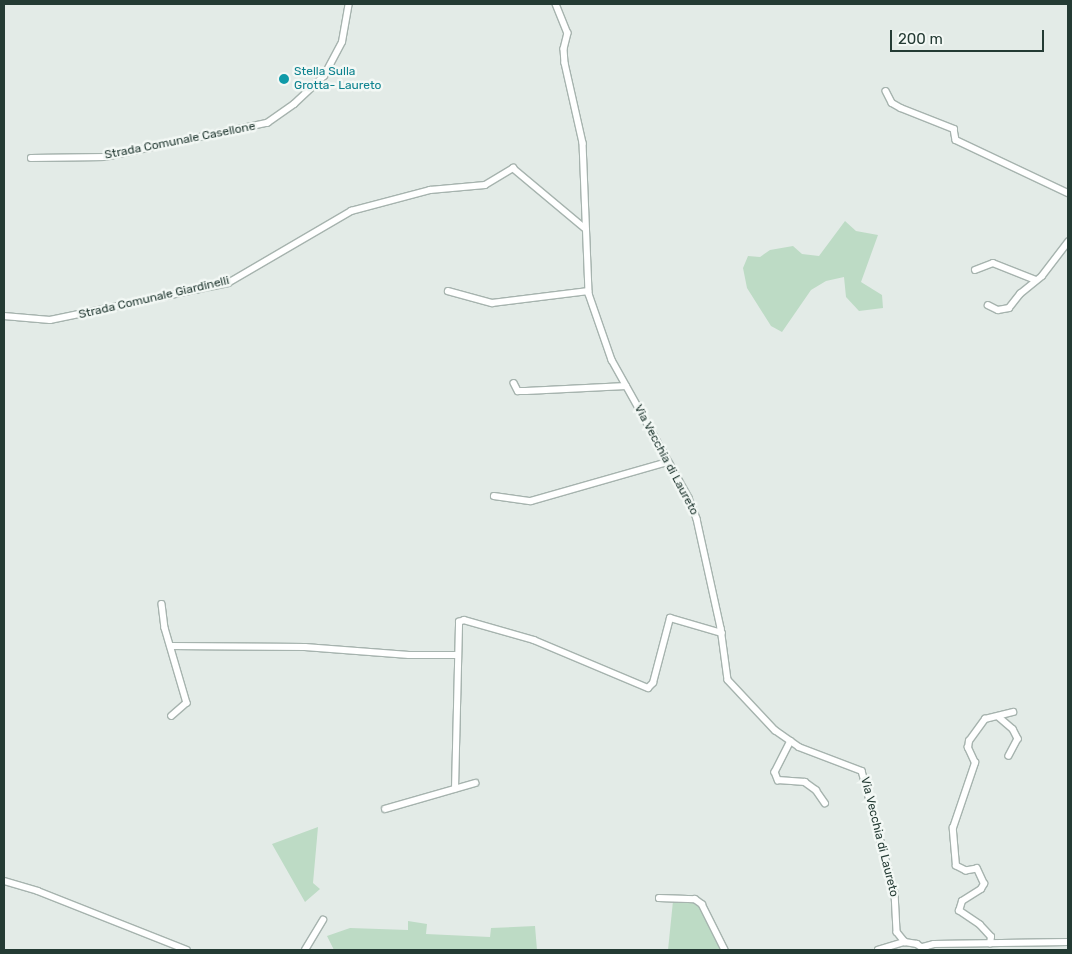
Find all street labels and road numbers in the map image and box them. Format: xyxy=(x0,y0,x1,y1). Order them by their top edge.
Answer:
street label: Strada Comunale Casellone xyxy=(103,119,257,163)
street label: Strada Comunale Giardinelli xyxy=(77,274,231,322)
street label: Via Vecchia di Laureto xyxy=(631,402,701,518)
street label: Via Vecchia di Laureto xyxy=(857,775,901,899)

